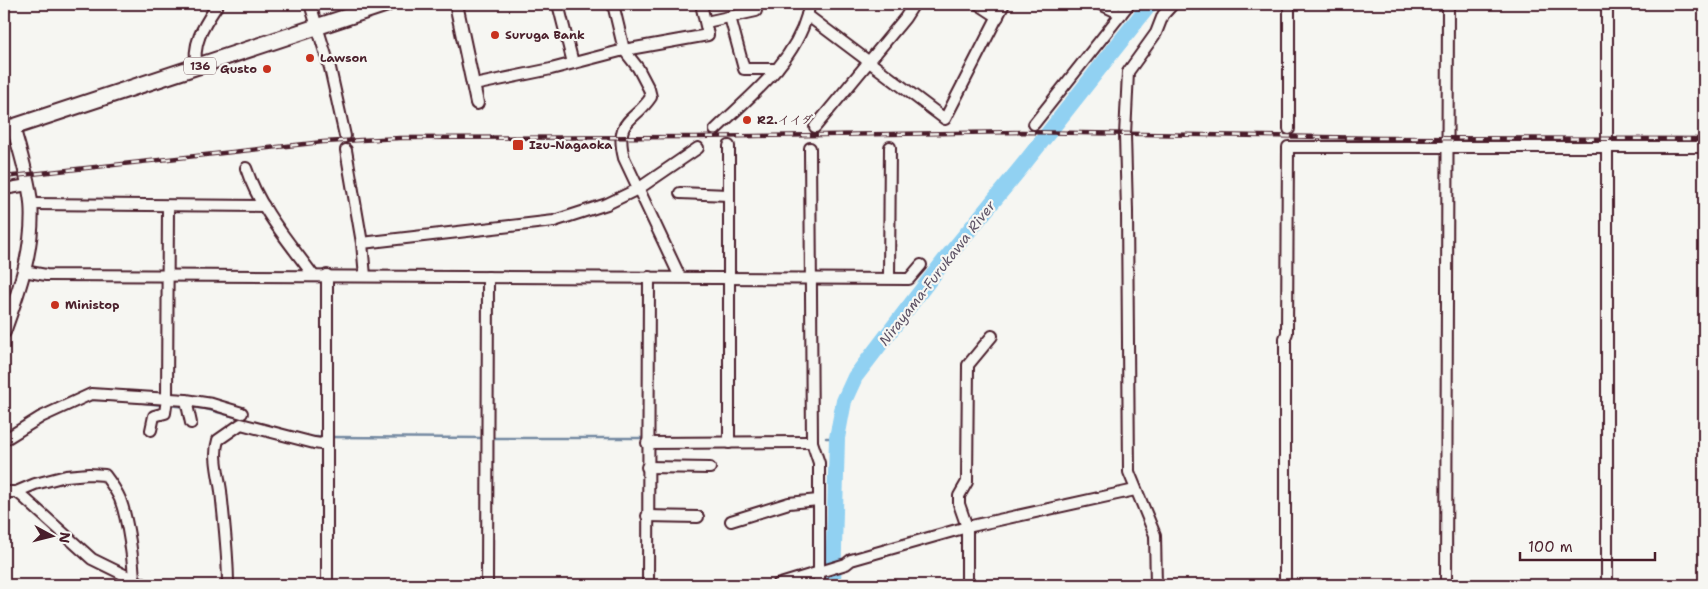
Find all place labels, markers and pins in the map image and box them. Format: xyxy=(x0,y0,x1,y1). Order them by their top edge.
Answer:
place label: Suruga Bank xyxy=(505,27,585,43)
marker: Suruga Bank xyxy=(489,29,501,41)
place label: Lawson xyxy=(320,50,367,66)
marker: Lawson xyxy=(304,52,316,64)
place label: Gusto xyxy=(220,61,257,77)
marker: Gusto xyxy=(261,63,273,75)
place label: R2.イイダ xyxy=(757,112,813,128)
marker: R2.イイダ xyxy=(741,114,753,126)
place label: Izu-Nagaoka xyxy=(529,137,613,153)
marker: Izu-Nagaoka xyxy=(511,138,525,152)
place label: Ministop xyxy=(65,297,119,313)
marker: Ministop xyxy=(49,299,61,311)

